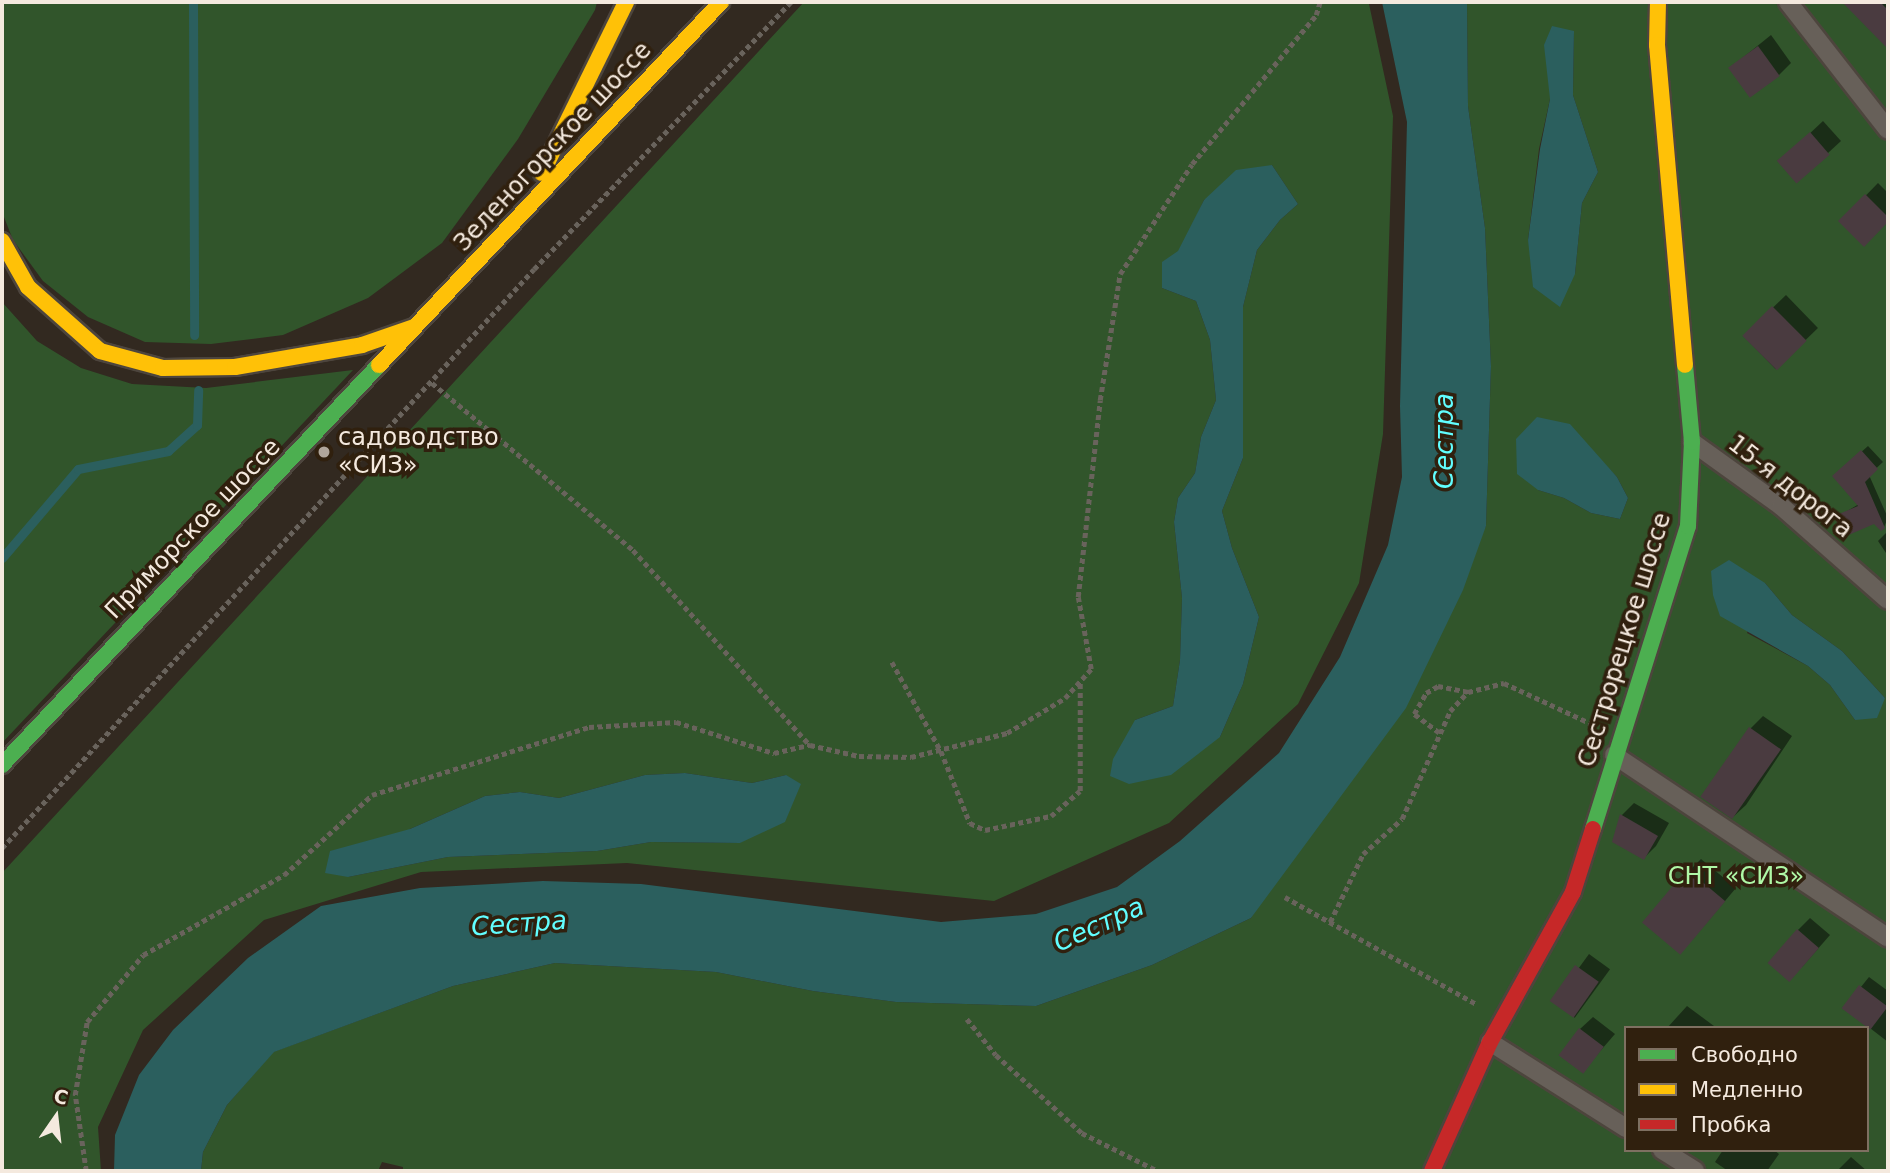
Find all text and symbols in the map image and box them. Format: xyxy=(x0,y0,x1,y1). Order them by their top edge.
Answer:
street label: Зеленогорское шоссе xyxy=(448,36,658,258)
water label: Сестра xyxy=(1429,393,1461,489)
place label: садоводство «СИЗ» xyxy=(338,424,499,480)
street label: 15-я дорога xyxy=(1722,430,1858,544)
street label: Приморское шоссе xyxy=(99,433,287,625)
marker: садоводство «СИЗ» xyxy=(316,444,332,460)
street label: Сестрорецкое шоссе xyxy=(1573,509,1677,771)
park label: СНТ «СИЗ» xyxy=(1668,863,1804,891)
water label: Сестра xyxy=(1049,891,1149,959)
water label: Сестра xyxy=(470,905,568,943)
legend xyxy=(1624,1026,1869,1152)
text: Свободно xyxy=(1691,1043,1798,1067)
text: Медленно xyxy=(1691,1078,1803,1102)
north arrow xyxy=(21,1082,91,1152)
text: С xyxy=(52,1084,71,1109)
text: Пробка xyxy=(1691,1113,1771,1137)

